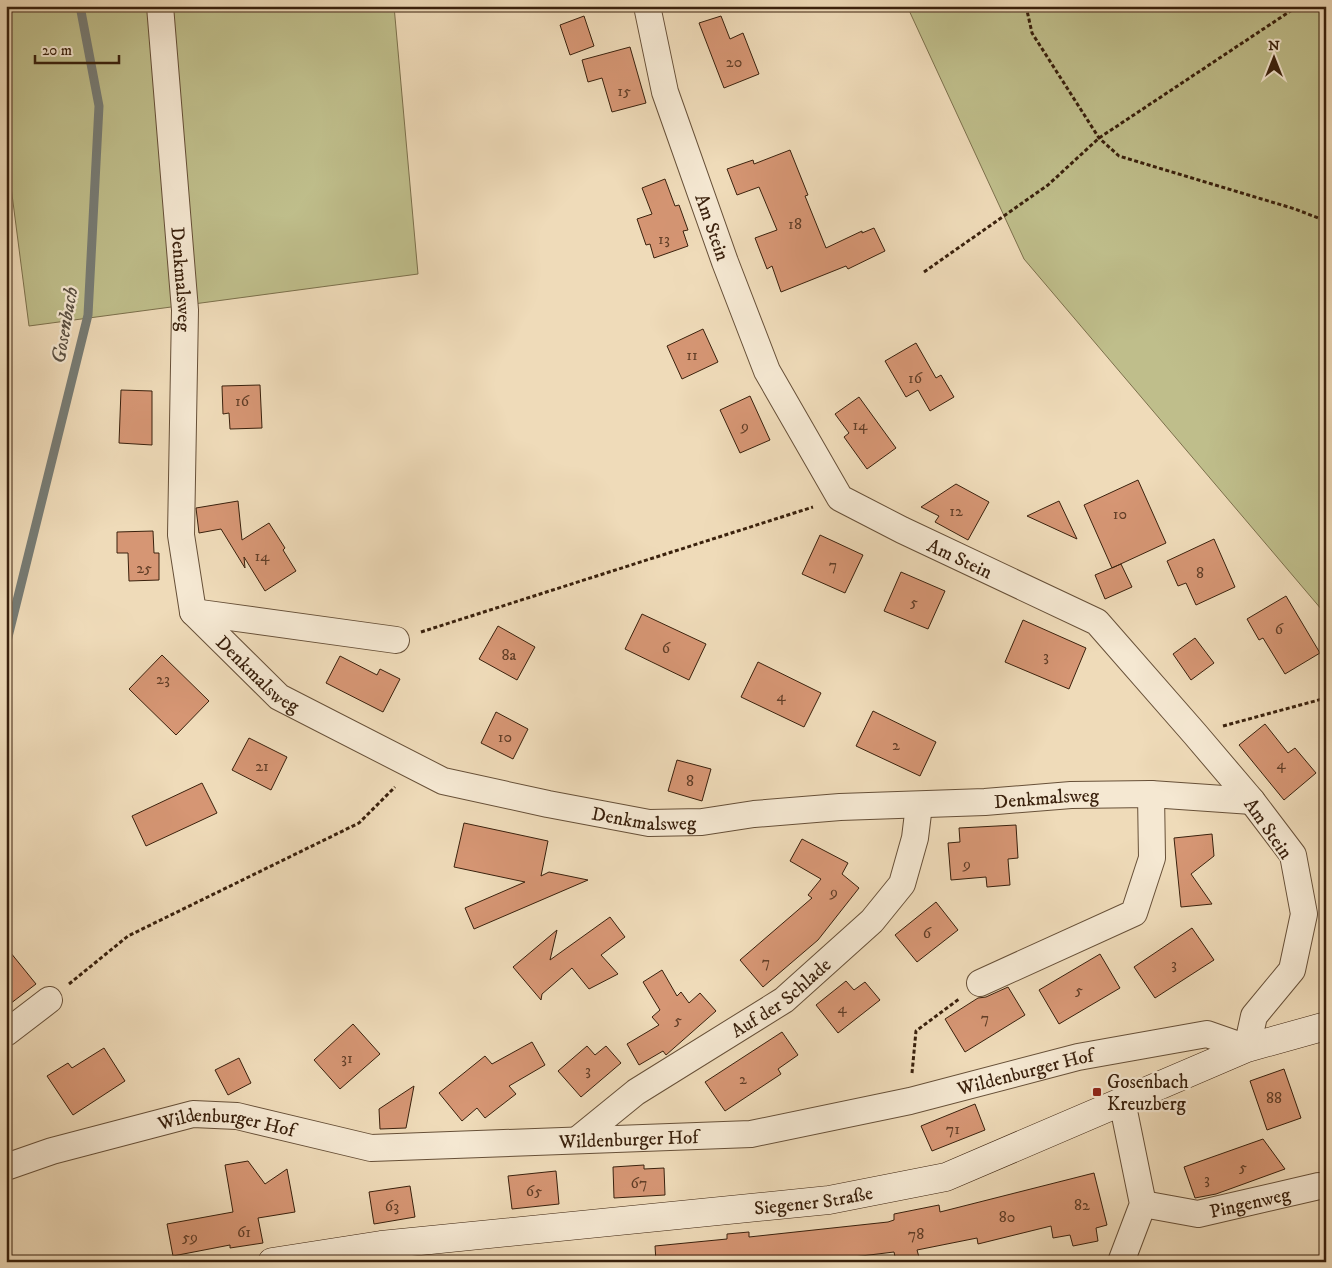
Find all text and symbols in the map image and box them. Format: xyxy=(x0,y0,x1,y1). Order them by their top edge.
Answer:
scale bar xyxy=(35,32,119,64)
north arrow xyxy=(1250,32,1300,82)
text: N xyxy=(1268,37,1280,55)
text: 20 m xyxy=(42,41,72,60)
house number: 20 xyxy=(726,52,742,72)
house number: 15 xyxy=(617,81,631,101)
street label: Am Stein xyxy=(689,191,734,264)
house number: 18 xyxy=(788,214,802,234)
street label: Denkmalsweg xyxy=(165,226,195,332)
house number: 13 xyxy=(658,229,670,249)
water label: Gosenbach xyxy=(46,285,84,365)
house number: 11 xyxy=(686,345,698,365)
house number: 16 xyxy=(908,368,923,388)
house number: 16 xyxy=(235,391,250,411)
house number: 14 xyxy=(852,415,868,435)
house number: 9 xyxy=(740,416,749,436)
house number: 12 xyxy=(949,501,963,521)
house number: 10 xyxy=(1113,504,1127,524)
street label: Am Stein xyxy=(923,534,996,584)
house number: 14 xyxy=(254,546,270,566)
house number: 7 xyxy=(829,555,837,575)
house number: 25 xyxy=(136,558,152,578)
house number: 8 xyxy=(1196,563,1204,583)
house number: 5 xyxy=(910,592,918,612)
house number: 6 xyxy=(1275,619,1284,639)
street label: Denkmalsweg xyxy=(211,631,303,719)
house number: 6 xyxy=(662,638,671,658)
house number: 8a xyxy=(502,645,517,665)
house number: 3 xyxy=(1043,646,1049,666)
house number: 23 xyxy=(156,669,170,689)
house number: 4 xyxy=(776,686,786,706)
house number: 10 xyxy=(498,727,512,747)
house number: 2 xyxy=(892,735,900,755)
house number: 4 xyxy=(1276,754,1286,774)
house number: 21 xyxy=(255,756,269,776)
house number: 8 xyxy=(686,771,694,791)
street label: Denkmalsweg xyxy=(993,785,1100,814)
street label: Am Stein xyxy=(1239,794,1297,864)
street label: Denkmalsweg xyxy=(590,802,697,836)
house number: 9 xyxy=(962,854,971,874)
house number: 9 xyxy=(829,882,838,902)
house number: 6 xyxy=(923,923,932,943)
house number: 7 xyxy=(762,952,770,972)
street label: Auf der Schlade xyxy=(727,954,836,1043)
house number: 3 xyxy=(1171,954,1177,974)
house number: 5 xyxy=(1075,980,1083,1000)
house number: 4 xyxy=(837,998,847,1018)
house number: 7 xyxy=(981,1008,989,1028)
house number: 5 xyxy=(674,1010,682,1030)
street label: Wildenburger Hof xyxy=(954,1044,1098,1101)
house number: 31 xyxy=(341,1048,353,1068)
house number: 3 xyxy=(585,1060,591,1080)
house number: 2 xyxy=(739,1069,747,1089)
place label: Gosenbach Kreuzberg xyxy=(1107,1071,1189,1116)
marker: Gosenbach Kreuzberg xyxy=(1091,1086,1103,1098)
house number: 88 xyxy=(1266,1088,1282,1108)
street label: Wildenburger Hof xyxy=(154,1104,300,1143)
house number: 71 xyxy=(946,1119,960,1139)
street label: Wildenburger Hof xyxy=(557,1126,702,1154)
house number: 5 xyxy=(1239,1157,1247,1177)
house number: 3 xyxy=(1204,1169,1210,1189)
house number: 67 xyxy=(631,1173,647,1193)
house number: 65 xyxy=(526,1181,542,1201)
street label: Siegener Straße xyxy=(753,1182,875,1220)
street label: Pingenweg xyxy=(1207,1183,1293,1224)
house number: 82 xyxy=(1074,1195,1090,1215)
house number: 63 xyxy=(385,1196,399,1216)
house number: 80 xyxy=(999,1207,1015,1227)
house number: 61 xyxy=(237,1222,251,1242)
house number: 78 xyxy=(908,1224,924,1244)
house number: 59 xyxy=(182,1227,198,1247)

